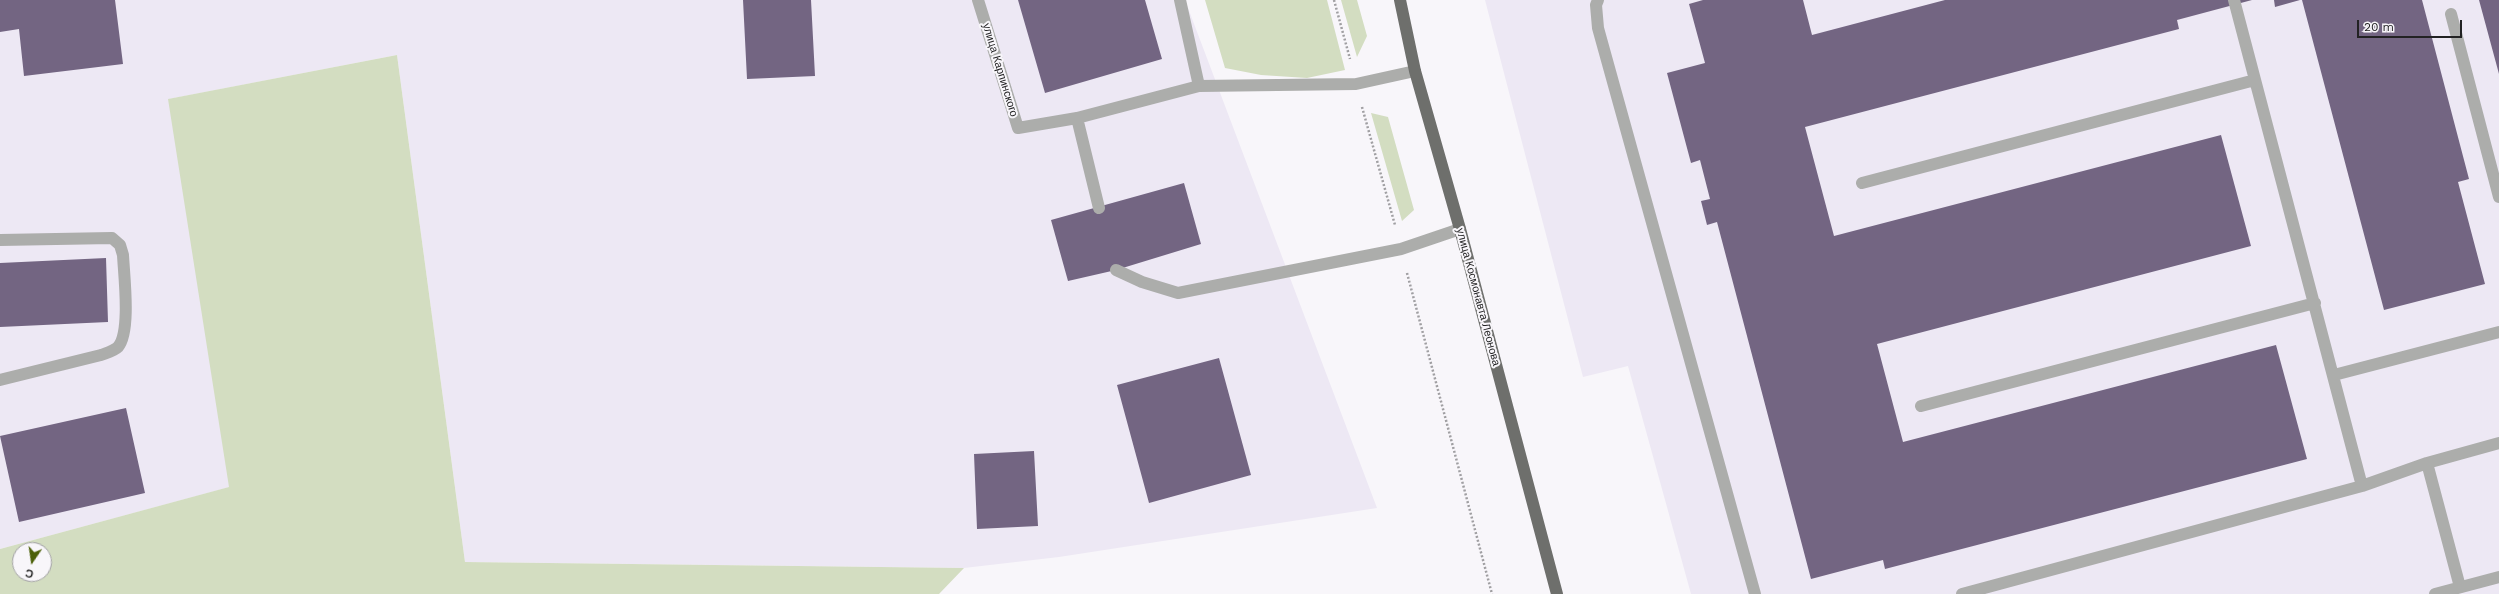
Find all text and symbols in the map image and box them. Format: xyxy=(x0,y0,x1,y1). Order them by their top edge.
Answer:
scale bar xyxy=(2359,12,2464,38)
text: 20 m xyxy=(2364,20,2394,34)
street label: улица Карпинского xyxy=(979,22,1021,118)
street label: улица Космонавта Леонова xyxy=(1453,227,1503,367)
north arrow xyxy=(12,542,52,582)
text: С xyxy=(24,566,35,580)

